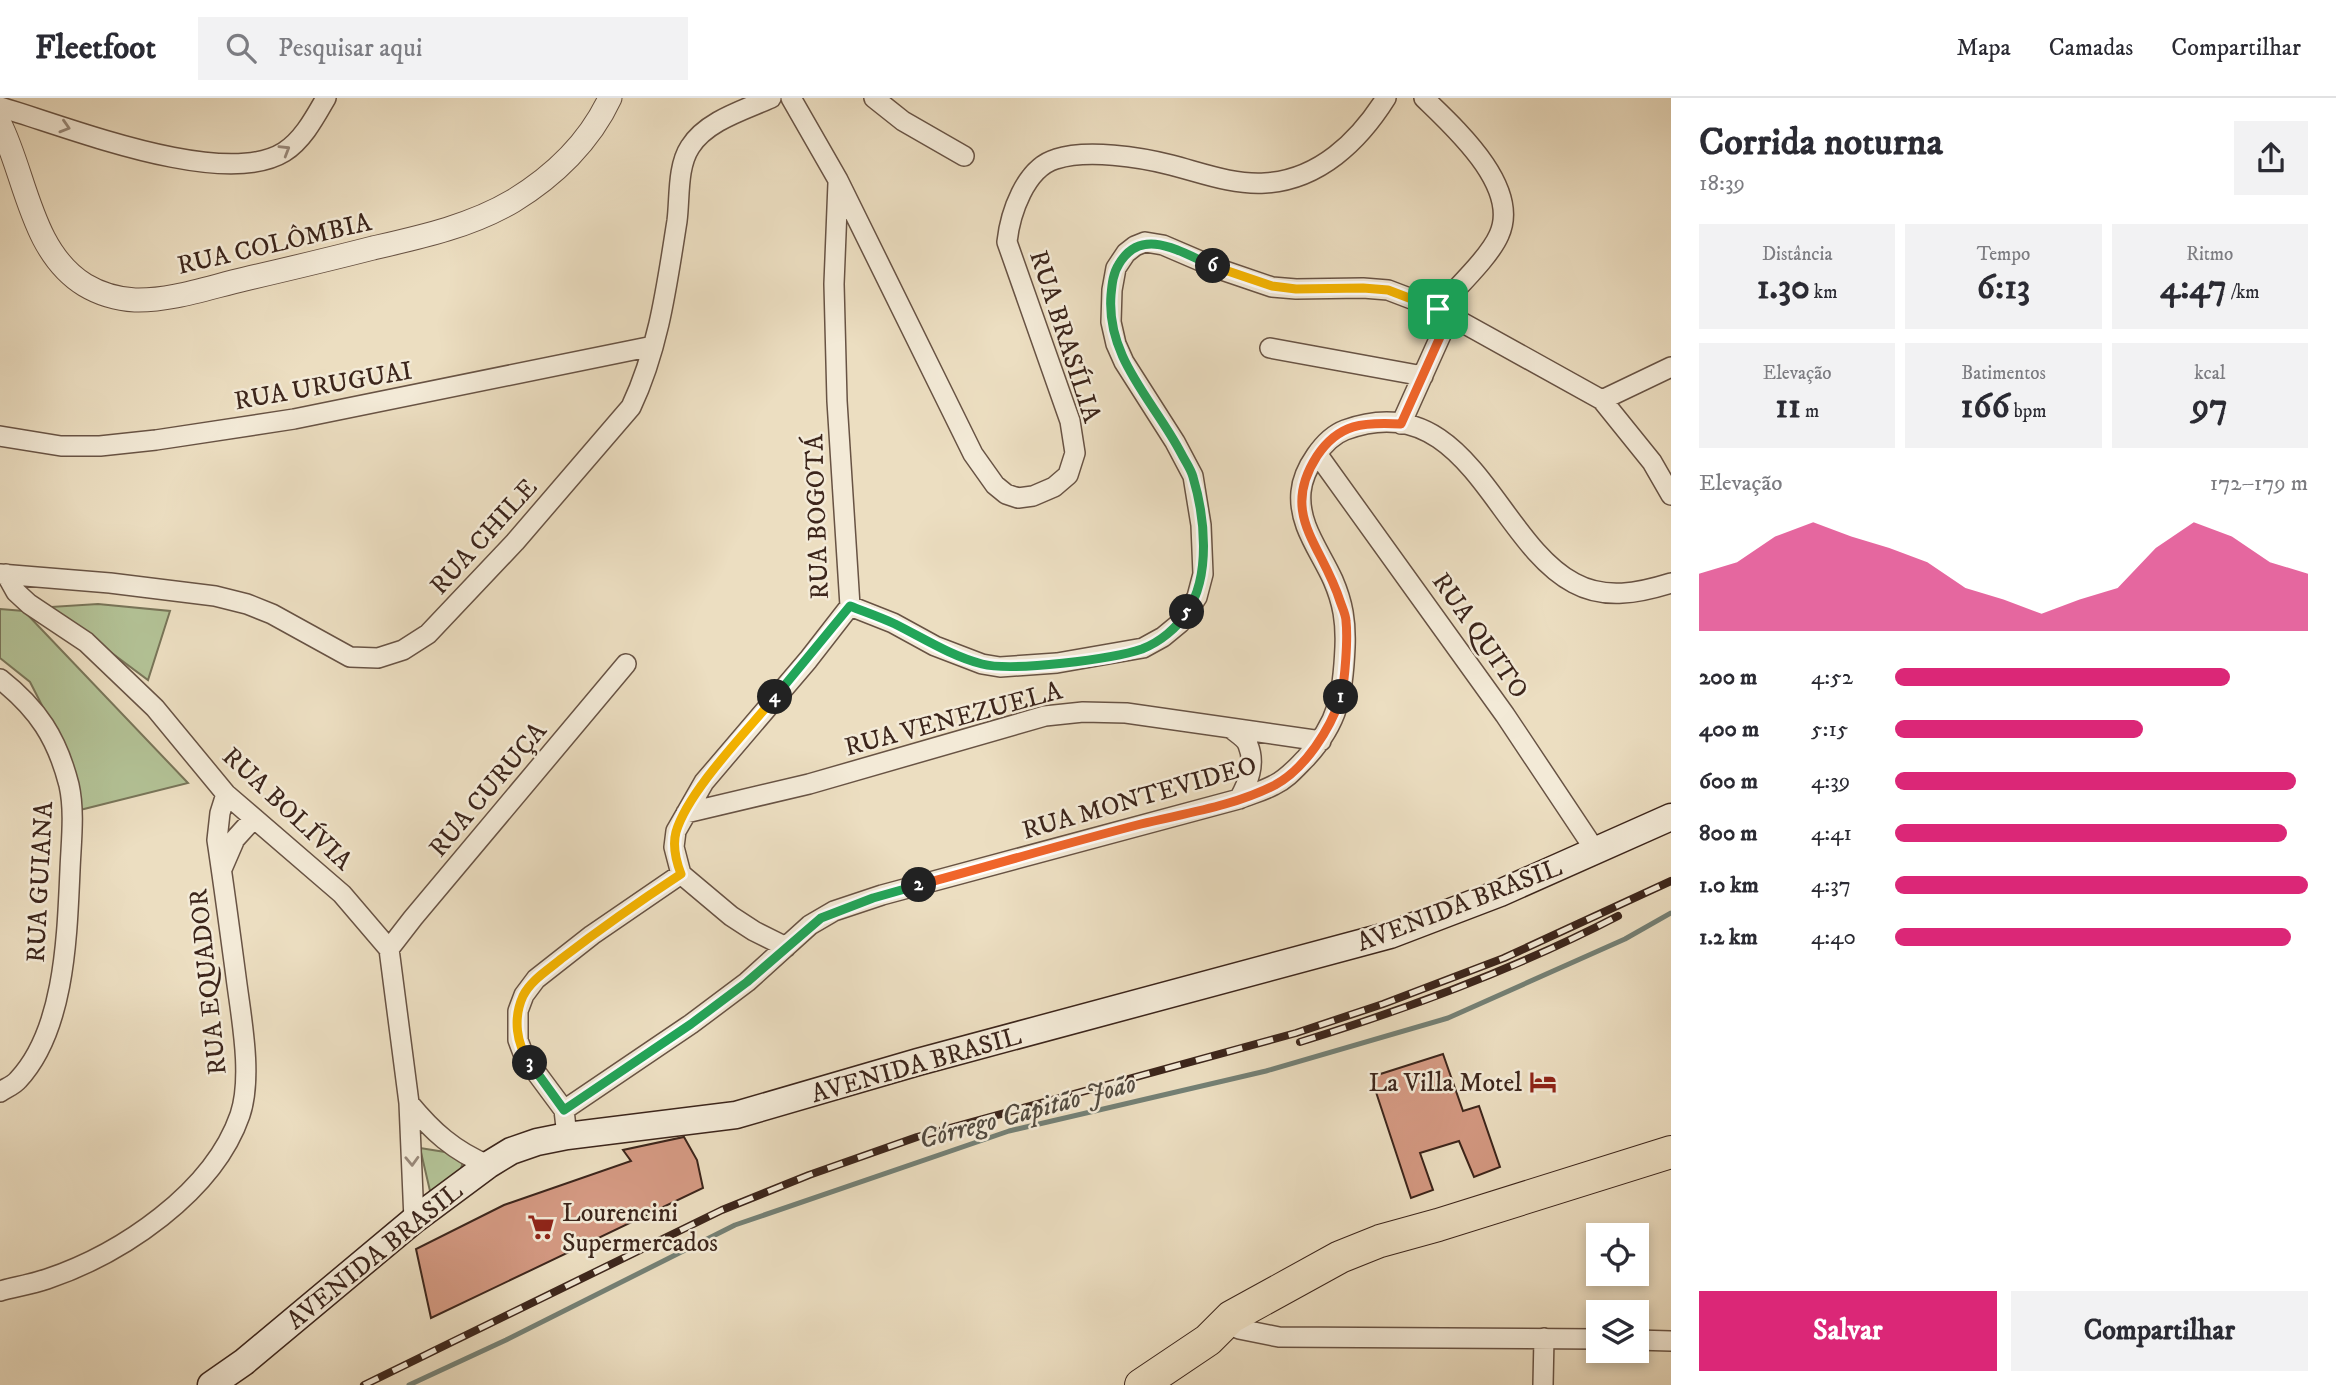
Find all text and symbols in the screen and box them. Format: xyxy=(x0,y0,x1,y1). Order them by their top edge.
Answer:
search box xyxy=(198,17,688,80)
text: Fleetfoot xyxy=(35,28,156,69)
icon: search xyxy=(222,29,260,67)
text: Pesquisar aqui xyxy=(278,32,422,65)
text: Mapa xyxy=(1956,33,2011,63)
text: Camadas xyxy=(2049,33,2133,63)
text: Compartilhar xyxy=(2171,33,2301,63)
one-way arrow xyxy=(59,118,71,133)
text: Corrida noturna xyxy=(1699,119,1943,167)
button: share xyxy=(2234,121,2308,195)
one-way arrow xyxy=(277,145,290,158)
text: 18:39 xyxy=(1699,169,1745,198)
street label: RUA COLÔMBIA xyxy=(174,205,375,283)
text: Distância xyxy=(1762,243,1832,266)
text: Tempo xyxy=(1977,243,2030,266)
text: Ritmo xyxy=(2186,243,2233,266)
street label: RUA BRASÍLIA xyxy=(1021,246,1109,427)
pin: 6 xyxy=(1196,248,1230,284)
text: 6 xyxy=(1208,254,1217,277)
text: 1.30 xyxy=(1757,266,1810,310)
text: 6:13 xyxy=(1977,266,2030,310)
text: 4:47 xyxy=(2160,266,2227,310)
pin xyxy=(1408,279,1468,339)
text: km xyxy=(1810,281,1838,304)
text: /km xyxy=(2227,281,2260,304)
icon: arrive xyxy=(1419,290,1457,328)
street label: RUA URUGUAI xyxy=(232,355,415,418)
text: Elevação xyxy=(1763,362,1832,385)
text: Batimentos xyxy=(1961,362,2046,385)
text: kcal xyxy=(2194,362,2225,385)
text: 11 xyxy=(1775,385,1801,429)
text: 166 xyxy=(1961,385,2010,429)
text: 97 xyxy=(2192,385,2228,429)
text: m xyxy=(1801,400,1819,423)
text: bpm xyxy=(2010,400,2046,423)
street label: RUA BOGOTÁ xyxy=(797,433,837,600)
text: Elevação xyxy=(1699,469,1782,498)
text: 172–179 m xyxy=(2210,469,2308,498)
street label: RUA CHILE xyxy=(423,472,545,602)
street label: RUA QUITO xyxy=(1424,566,1535,705)
pin: 5 xyxy=(1170,594,1204,630)
text: 5 xyxy=(1182,600,1191,623)
text: 200 m xyxy=(1699,663,1757,692)
text: 4:52 xyxy=(1811,663,1853,692)
street label: RUA VENEZUELA xyxy=(841,674,1066,764)
pin: 4 xyxy=(758,680,792,714)
pin: 1 xyxy=(1324,680,1358,714)
text: 4 xyxy=(769,685,780,708)
text: 1 xyxy=(1337,685,1344,708)
street label: RUA CURUÇA xyxy=(422,715,555,864)
text: 400 m xyxy=(1699,715,1759,744)
text: 5:15 xyxy=(1811,715,1848,744)
street label: RUA BOLÍVIA xyxy=(215,740,360,878)
street label: RUA MONTEVIDEO xyxy=(1018,749,1261,848)
text: 600 m xyxy=(1699,767,1758,796)
text: 4:39 xyxy=(1811,767,1850,796)
street label: RUA GUIANA xyxy=(20,800,61,964)
text: 800 m xyxy=(1699,819,1757,848)
text: 4:41 xyxy=(1811,819,1852,848)
street label: AVENIDA BRASIL xyxy=(1352,851,1567,960)
pin: 2 xyxy=(902,868,936,902)
text: 1.0 km xyxy=(1699,871,1759,900)
text: 4:37 xyxy=(1811,871,1851,900)
text: 2 xyxy=(914,873,923,896)
street label: RUA EQUADOR xyxy=(182,887,235,1076)
text: 1.2 km xyxy=(1699,923,1758,952)
text: 4:40 xyxy=(1811,923,1856,952)
street label: AVENIDA BRASIL xyxy=(807,1020,1026,1111)
pin: 3 xyxy=(512,1046,548,1080)
text: 3 xyxy=(526,1051,533,1074)
water label: Córrego Capitão João xyxy=(915,1066,1140,1157)
place label: La Villa Motel xyxy=(1369,1067,1522,1100)
hotel icon: La Villa Motel xyxy=(1528,1067,1558,1097)
one-way arrow xyxy=(404,1156,419,1167)
street label: AVENIDA BRASIL xyxy=(280,1175,470,1337)
place label: Lourencini Supermercados xyxy=(562,1197,718,1260)
supermarket icon: Lourencini Supermercados xyxy=(526,1212,556,1242)
map controls xyxy=(1586,1223,1649,1363)
button: locate xyxy=(1586,1223,1649,1286)
button: Salvar xyxy=(1699,1291,1997,1371)
button: Compartilhar xyxy=(2011,1291,2308,1371)
button: layers xyxy=(1586,1300,1649,1363)

